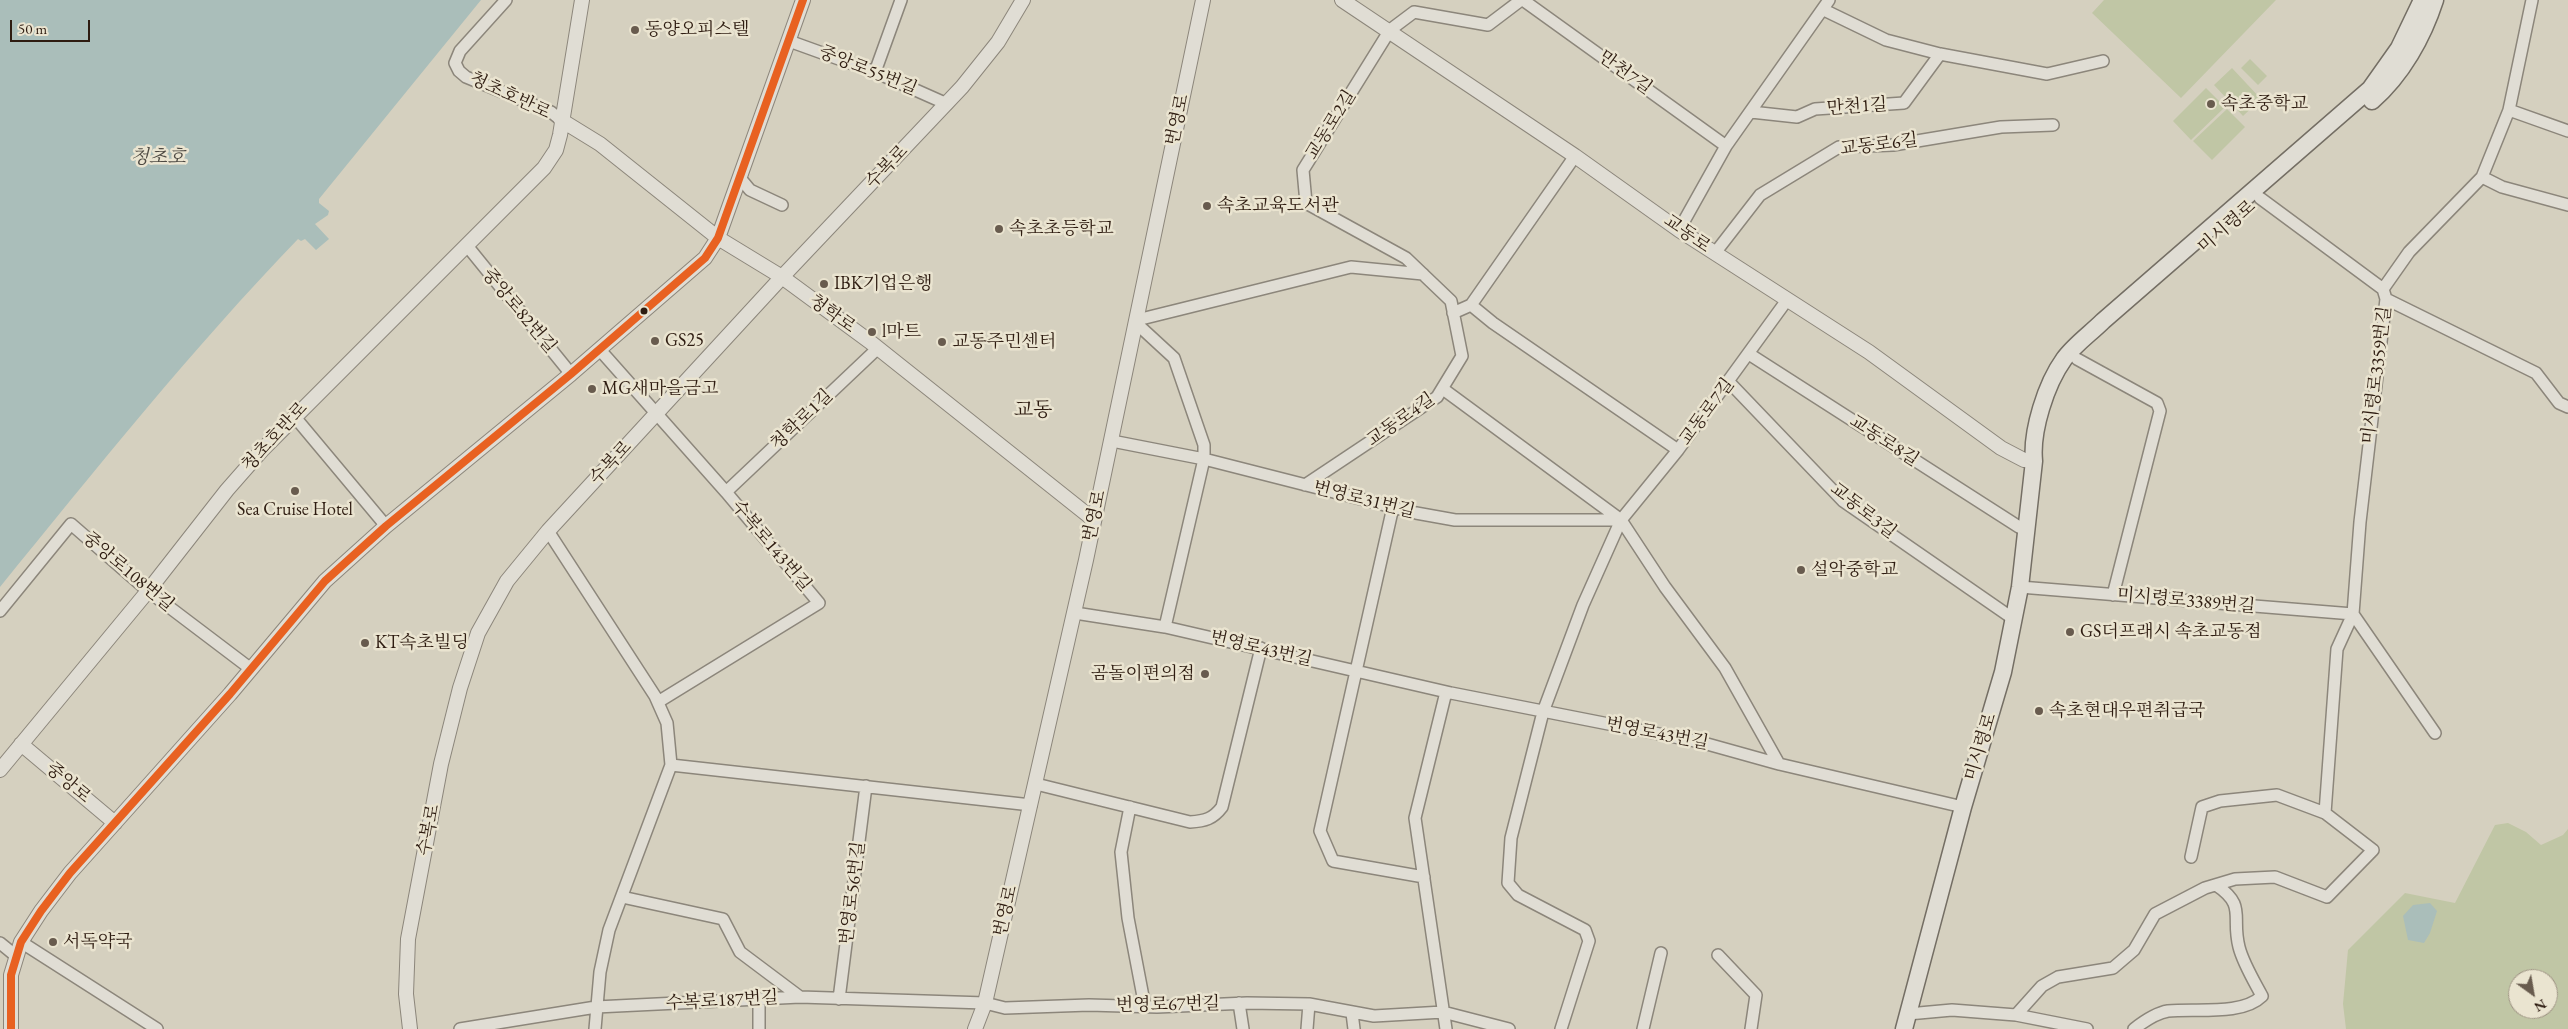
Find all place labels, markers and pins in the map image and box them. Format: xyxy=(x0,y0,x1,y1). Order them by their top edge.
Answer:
place label: 동양오피스텔 xyxy=(645,19,749,41)
marker: 동양오피스텔 xyxy=(629,24,641,36)
place label: 속초중학교 xyxy=(2221,93,2308,115)
marker: 속초중학교 xyxy=(2205,98,2217,110)
place label: 속초교육도서관 xyxy=(1217,195,1339,217)
marker: 속초교육도서관 xyxy=(1201,200,1213,212)
place label: 속초초등학교 xyxy=(1009,218,1113,240)
marker: 속초초등학교 xyxy=(993,223,1005,235)
place label: IBK기업은행 xyxy=(834,273,932,295)
marker: IBK기업은행 xyxy=(818,278,830,290)
unlabelled marker xyxy=(639,306,649,316)
place label: l마트 xyxy=(882,321,921,343)
marker: l마트 xyxy=(866,326,878,338)
place label: GS25 xyxy=(665,330,704,352)
place label: 교동주민센터 xyxy=(952,331,1056,353)
marker: GS25 xyxy=(649,335,661,347)
marker: 교동주민센터 xyxy=(936,336,948,348)
place label: MG새마을금고 xyxy=(602,378,718,400)
marker: MG새마을금고 xyxy=(586,383,598,395)
marker: Sea Cruise Hotel xyxy=(289,485,301,497)
place label: Sea Cruise Hotel xyxy=(237,499,353,521)
place label: 설악중학교 xyxy=(1811,559,1898,581)
marker: 설악중학교 xyxy=(1795,564,1807,576)
place label: GS더프래시 속초교동점 xyxy=(2080,621,2262,643)
marker: GS더프래시 속초교동점 xyxy=(2064,626,2076,638)
place label: KT속초빌딩 xyxy=(375,632,469,654)
marker: KT속초빌딩 xyxy=(359,637,371,649)
place label: 곰돌이편의점 xyxy=(1091,663,1195,685)
marker: 곰돌이편의점 xyxy=(1199,668,1211,680)
place label: 속초현대우편취급국 xyxy=(2049,700,2205,722)
marker: 속초현대우편취급국 xyxy=(2033,705,2045,717)
place label: 서독약국 xyxy=(63,931,133,953)
marker: 서독약국 xyxy=(47,936,59,948)

